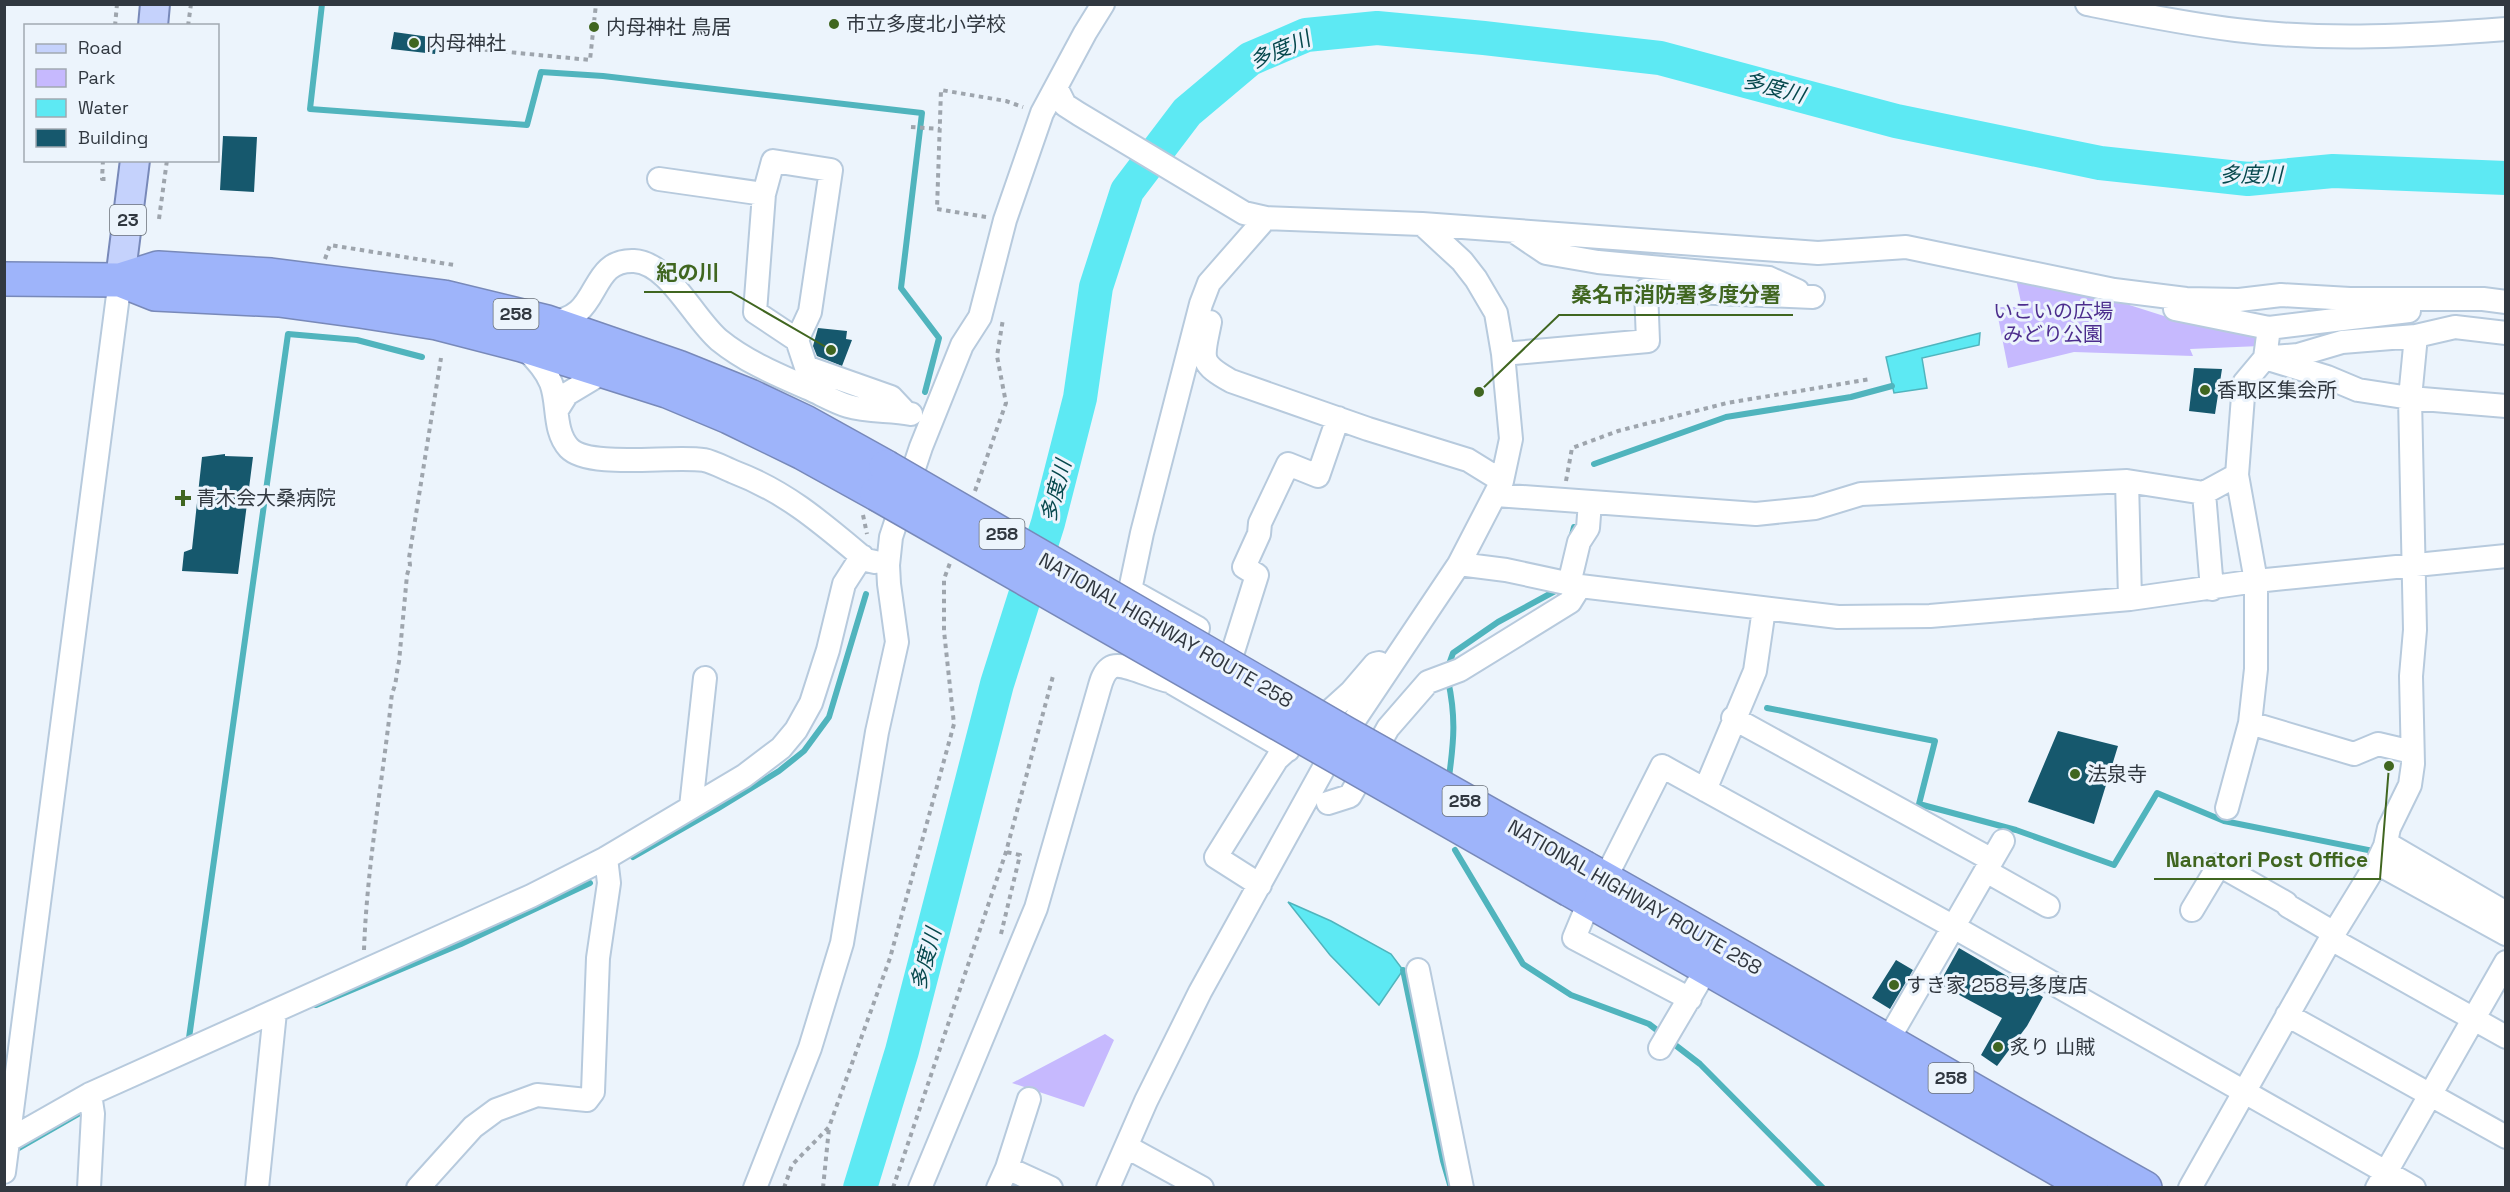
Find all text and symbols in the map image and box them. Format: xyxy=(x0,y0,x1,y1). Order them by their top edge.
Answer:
place label: 市立多度北小学校 xyxy=(846,11,1006,37)
place label: 内母神社 鳥居 xyxy=(606,14,731,40)
marker: 市立多度北小学校 xyxy=(827,17,841,31)
marker: 内母神社 鳥居 xyxy=(587,20,601,34)
legend xyxy=(24,24,219,162)
water label: 多度川 xyxy=(1246,24,1316,74)
place label: 内母神社 xyxy=(426,30,506,56)
text: Road xyxy=(78,36,122,59)
marker: 内母神社 xyxy=(407,36,421,50)
text: Park xyxy=(78,66,116,89)
water label: 多度川 xyxy=(1740,66,1810,109)
text: Water xyxy=(78,96,129,119)
text: Building xyxy=(78,126,148,149)
water label: 多度川 xyxy=(2220,161,2284,188)
road number: 23 xyxy=(110,205,146,235)
callout: 紀の川 xyxy=(644,253,731,292)
text: 紀の川 xyxy=(657,259,720,286)
callout: 桑名市消防署多度分署 xyxy=(1559,276,1793,315)
text: 桑名市消防署多度分署 xyxy=(1571,281,1781,308)
park label: いこいの広場 みどり公園 xyxy=(1993,298,2113,347)
road number: 258 xyxy=(494,299,538,329)
place label: 香取区集会所 xyxy=(2217,377,2337,403)
marker: 香取区集会所 xyxy=(2198,383,2212,397)
water label: 多度川 xyxy=(1034,455,1077,525)
place label: 青木会大桑病院 xyxy=(196,485,336,511)
marker: 青木会大桑病院 xyxy=(174,489,192,507)
road number: 258 xyxy=(980,519,1024,549)
street label: NATIONAL HIGHWAY ROUTE 258 xyxy=(1034,546,1298,714)
place label: 法泉寺 xyxy=(2087,761,2147,787)
marker: 法泉寺 xyxy=(2068,767,2082,781)
road number: 258 xyxy=(1442,786,1488,816)
street label: NATIONAL HIGHWAY ROUTE 258 xyxy=(1503,813,1767,981)
callout: Nanatori Post Office xyxy=(2154,840,2380,879)
text: Nanatori Post Office xyxy=(2166,846,2368,873)
water label: 多度川 xyxy=(904,923,947,993)
place label: すき家 258号多度店 xyxy=(1906,972,2088,998)
marker: すき家 258号多度店 xyxy=(1887,978,1901,992)
place label: 炙り 山賊 xyxy=(2010,1034,2095,1060)
marker: 炙り 山賊 xyxy=(1991,1040,2005,1054)
road number: 258 xyxy=(1928,1063,1974,1093)

